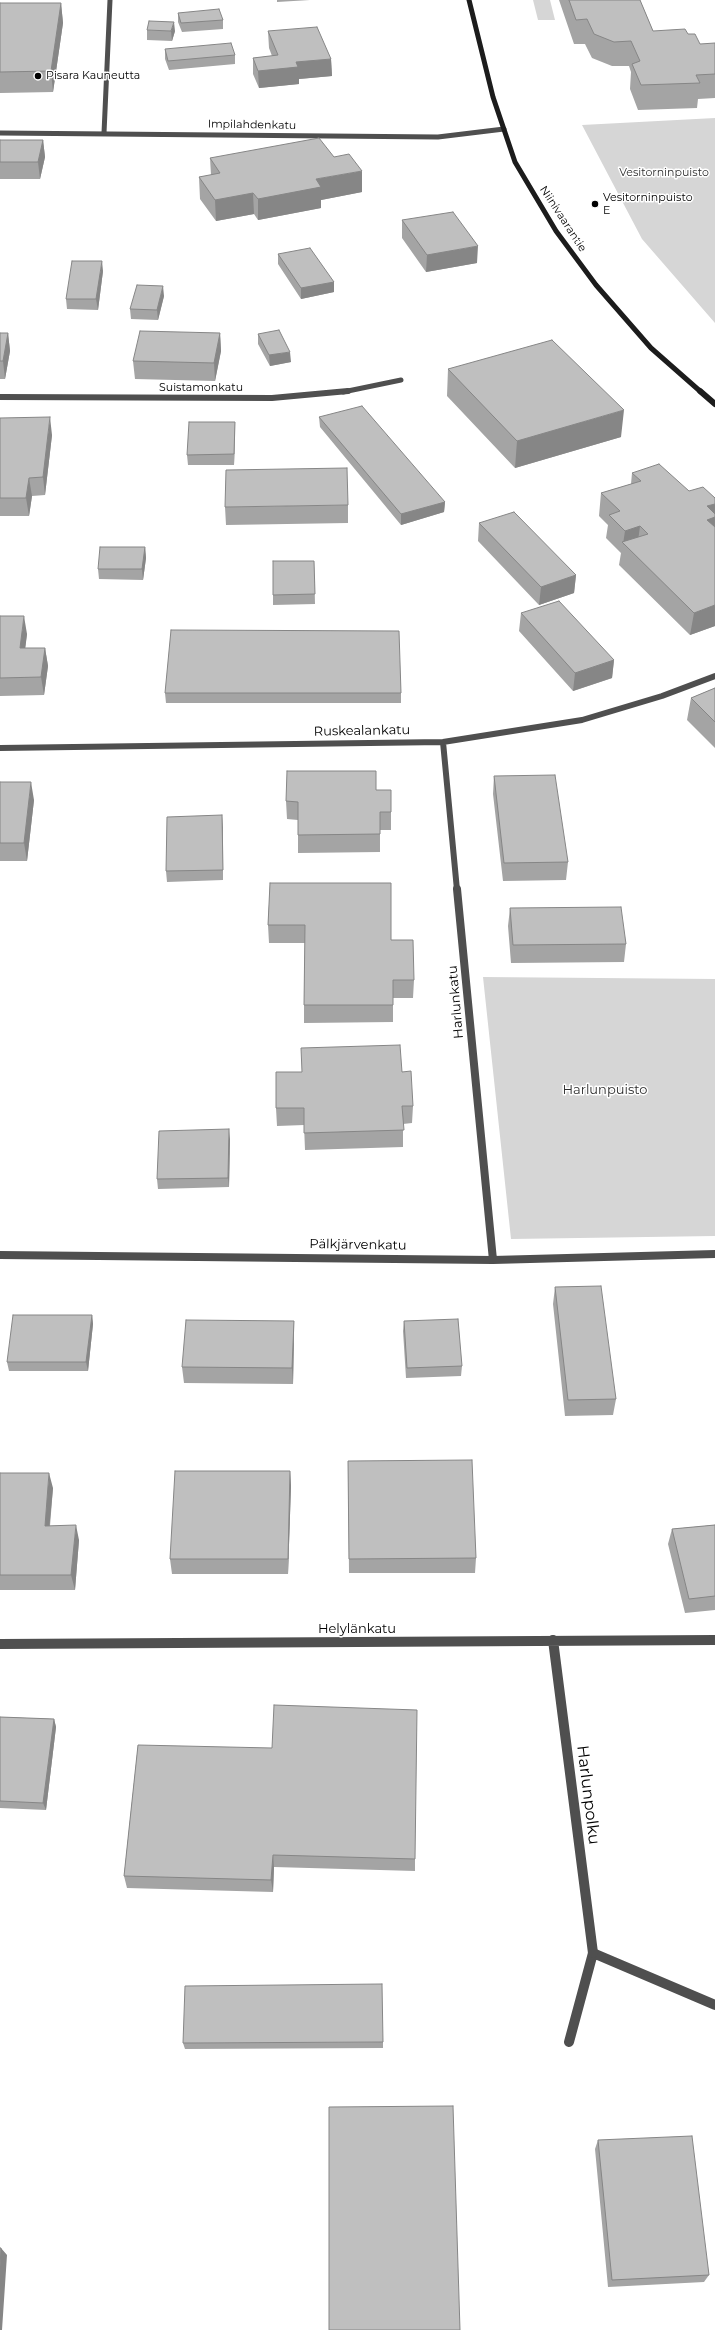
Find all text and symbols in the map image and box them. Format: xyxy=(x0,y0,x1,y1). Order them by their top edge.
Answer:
place label: Pisara Kauneutta xyxy=(46,69,140,83)
marker: Pisara Kauneutta xyxy=(33,71,43,81)
street label: Impilahdenkatu xyxy=(208,118,296,132)
park label: Vesitorninpuisto xyxy=(619,166,709,180)
street label: Niinivaarantie xyxy=(537,184,589,254)
place label: Vesitorninpuisto E xyxy=(603,191,693,217)
marker: Vesitorninpuisto E xyxy=(590,199,600,209)
street label: Suistamonkatu xyxy=(159,381,243,395)
street label: Ruskealankatu xyxy=(314,722,410,740)
street label: Harlunkatu xyxy=(445,965,467,1039)
park label: Harlunpuisto xyxy=(563,1082,647,1098)
street label: Pälkjärvenkatu xyxy=(309,1236,407,1254)
street label: Helylänkatu xyxy=(318,1621,396,1637)
street label: Harlunpolku xyxy=(572,1744,604,1846)

